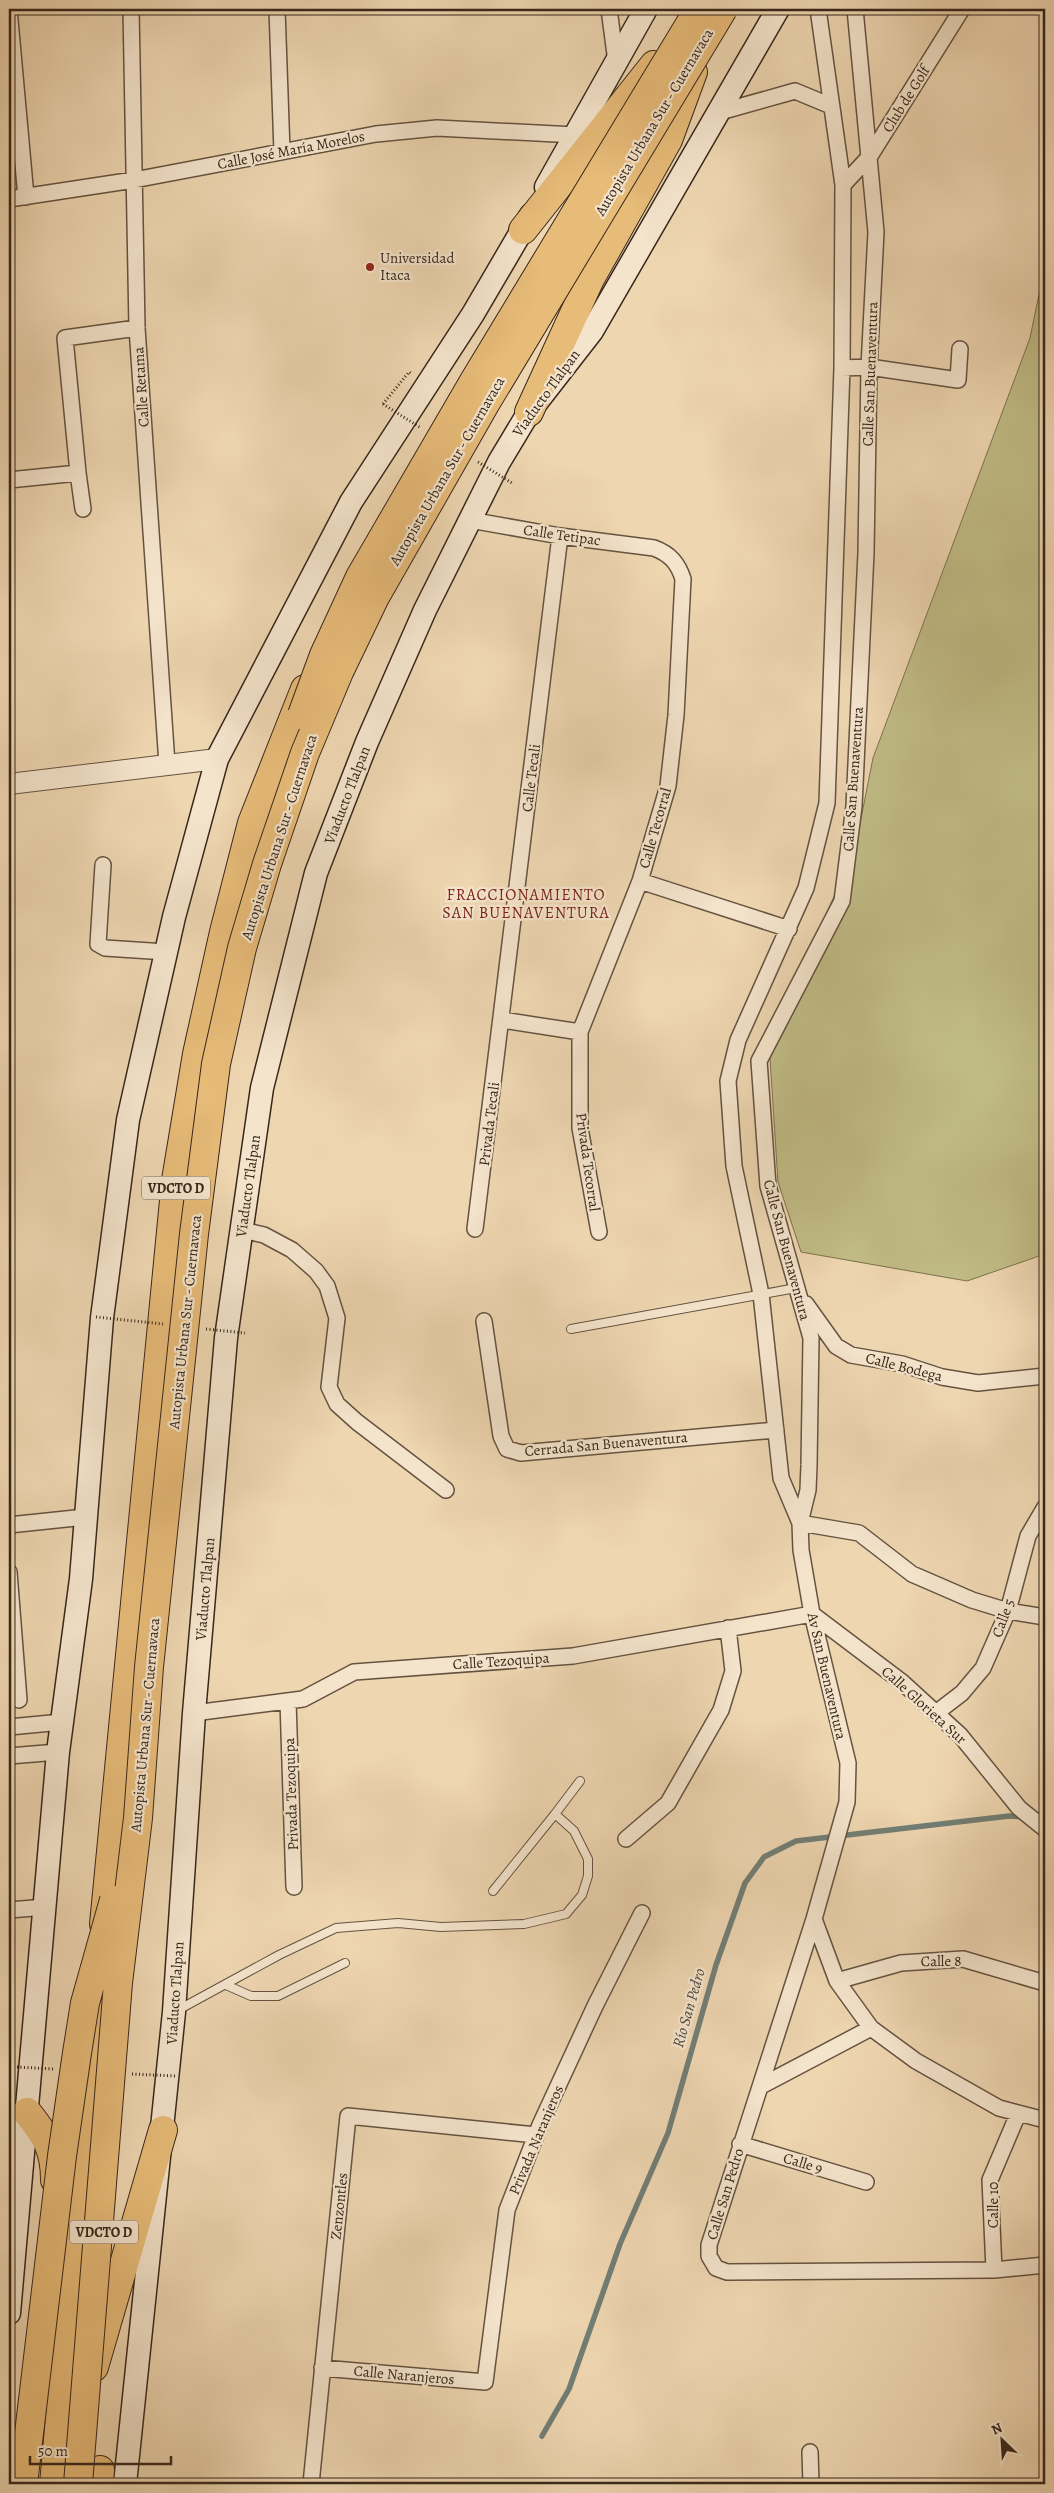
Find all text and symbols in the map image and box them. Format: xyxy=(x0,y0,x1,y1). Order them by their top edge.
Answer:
street label: Autopista Urbana Sur - Cuernavaca xyxy=(590,25,718,220)
street label: Club de Golf xyxy=(878,60,936,136)
street label: Calle José María Morelos xyxy=(216,126,366,174)
place label: Universidad Itaca xyxy=(380,248,456,285)
marker: Universidad Itaca xyxy=(364,261,376,273)
street label: Calle San Buenaventura xyxy=(857,301,883,447)
street label: Viaducto Tlalpan xyxy=(507,345,584,441)
street label: Calle Retama xyxy=(128,346,154,428)
street label: Autopista Urbana Sur - Cuernavaca xyxy=(384,373,509,570)
street label: Calle Tetipac xyxy=(522,520,602,550)
street label: Calle San Buenaventura xyxy=(838,706,868,852)
street label: Autopista Urbana Sur - Cuernavaca xyxy=(236,732,322,943)
street label: Viaducto Tlalpan xyxy=(319,743,375,848)
street label: Calle Tecali xyxy=(517,743,545,813)
street label: Calle Tecorral xyxy=(634,785,676,871)
district label: FRACCIONAMIENTO SAN BUENAVENTURA xyxy=(442,884,610,924)
street label: Privada Tecali xyxy=(474,1081,504,1167)
street label: Privada Tecorral xyxy=(571,1112,605,1213)
street label: Viaducto Tlalpan xyxy=(231,1134,265,1239)
road number: VDCTO D xyxy=(142,1176,210,1200)
street label: Calle San Buenaventura xyxy=(759,1177,815,1323)
street label: Autopista Urbana Sur - Cuernavaca xyxy=(164,1214,206,1431)
street label: Calle Bodega xyxy=(863,1348,945,1386)
street label: Cerrada San Buenaventura xyxy=(524,1427,688,1461)
street label: Viaducto Tlalpan xyxy=(190,1537,219,1642)
street label: Calle 5 xyxy=(987,1596,1019,1640)
street label: Av San Buenaventura xyxy=(802,1610,851,1741)
street label: Autopista Urbana Sur - Cuernavaca xyxy=(126,1617,164,1834)
street label: Calle Tezoquipa xyxy=(452,1648,550,1674)
street label: Calle Glorieta Sur xyxy=(877,1662,971,1749)
street label: Privada Tezoquipa xyxy=(279,1737,303,1851)
street label: Viaducto Tlalpan xyxy=(161,1941,189,2046)
street label: Calle 8 xyxy=(920,1951,962,1971)
water label: Río San Pedro xyxy=(667,1966,711,2050)
street label: Privada Naranjeros xyxy=(504,2082,568,2198)
street label: Calle San Pedro xyxy=(702,2146,748,2242)
street label: Calle 9 xyxy=(781,2148,825,2178)
street label: Zenzontles xyxy=(326,2172,352,2240)
street label: Calle 10 xyxy=(983,2182,1003,2228)
road number: VDCTO D xyxy=(70,2220,138,2244)
street label: Calle Naranjeros xyxy=(353,2361,455,2389)
north arrow xyxy=(976,2416,1026,2466)
text: N xyxy=(988,2418,1005,2439)
scale bar xyxy=(30,2433,171,2465)
text: 50 m xyxy=(38,2441,68,2461)

